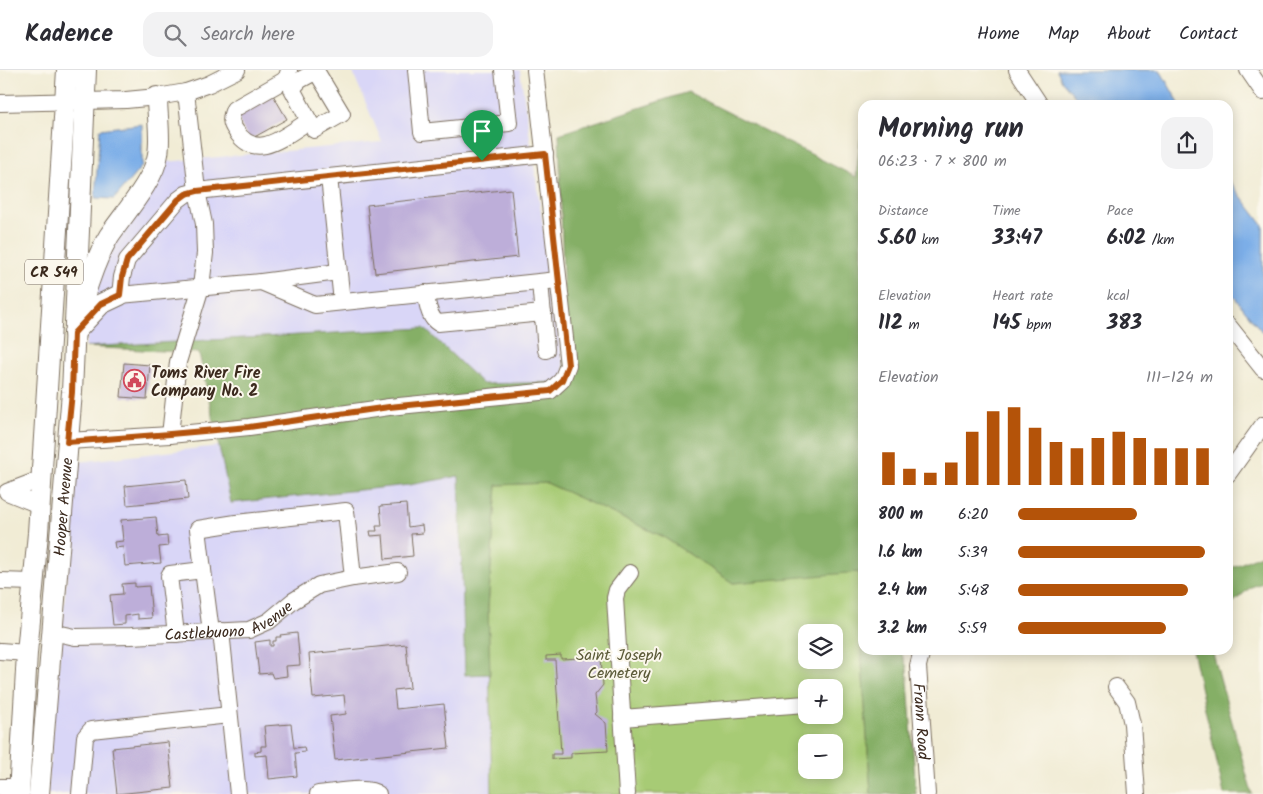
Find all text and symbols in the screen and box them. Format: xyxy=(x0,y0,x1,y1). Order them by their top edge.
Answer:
search box xyxy=(143,12,493,57)
text: Kadence xyxy=(25,15,113,54)
text: Search here xyxy=(201,20,295,50)
text: Home xyxy=(977,20,1020,49)
text: Map xyxy=(1048,20,1079,49)
text: About xyxy=(1107,20,1151,49)
text: Contact xyxy=(1179,20,1238,49)
icon: search xyxy=(161,21,189,49)
text: Morning run xyxy=(878,107,1024,152)
pin xyxy=(461,110,503,161)
icon: arrive xyxy=(468,117,496,145)
button: share xyxy=(1161,117,1213,169)
text: 06:23 · 7 × 800 m xyxy=(878,149,1007,174)
text: Distance xyxy=(878,200,928,222)
text: Time xyxy=(992,200,1021,222)
text: Pace xyxy=(1107,200,1133,222)
text: 5.60 xyxy=(878,222,916,255)
text: 33:47 xyxy=(992,222,1042,255)
text: 6:02 xyxy=(1107,222,1146,255)
text: km xyxy=(916,229,939,251)
text: /km xyxy=(1146,229,1175,251)
road number: CR 549 xyxy=(25,260,83,284)
text: Elevation xyxy=(878,285,931,307)
text: Heart rate xyxy=(992,285,1053,307)
text: kcal xyxy=(1107,285,1129,307)
text: 112 xyxy=(878,307,903,340)
text: 145 xyxy=(992,307,1021,340)
text: 383 xyxy=(1107,307,1142,340)
text: m xyxy=(903,314,920,336)
text: bpm xyxy=(1021,314,1052,336)
place label: Toms River Fire Company No. 2 xyxy=(151,361,261,404)
text: Elevation xyxy=(878,365,939,390)
text: 111–124 m xyxy=(1146,365,1213,390)
public building icon: Toms River Fire Company No. 2 xyxy=(123,369,147,393)
street label: Hooper Avenue xyxy=(48,457,81,557)
text: 800 m xyxy=(878,502,923,527)
text: 6:20 xyxy=(958,502,988,527)
text: 1.6 km xyxy=(878,540,922,565)
text: 5:39 xyxy=(958,540,987,565)
text: 2.4 km xyxy=(878,578,927,603)
text: 5:48 xyxy=(958,578,989,603)
street label: Castlebuono Avenue xyxy=(164,595,299,648)
text: 3.2 km xyxy=(878,616,927,641)
text: 5:59 xyxy=(958,616,987,641)
map controls xyxy=(798,624,843,779)
button: layers xyxy=(798,624,843,669)
park label: Saint Joseph Cemetery xyxy=(576,643,662,686)
button: + xyxy=(798,679,843,724)
street label: Frann Road xyxy=(905,682,936,762)
button: − xyxy=(798,734,843,779)

